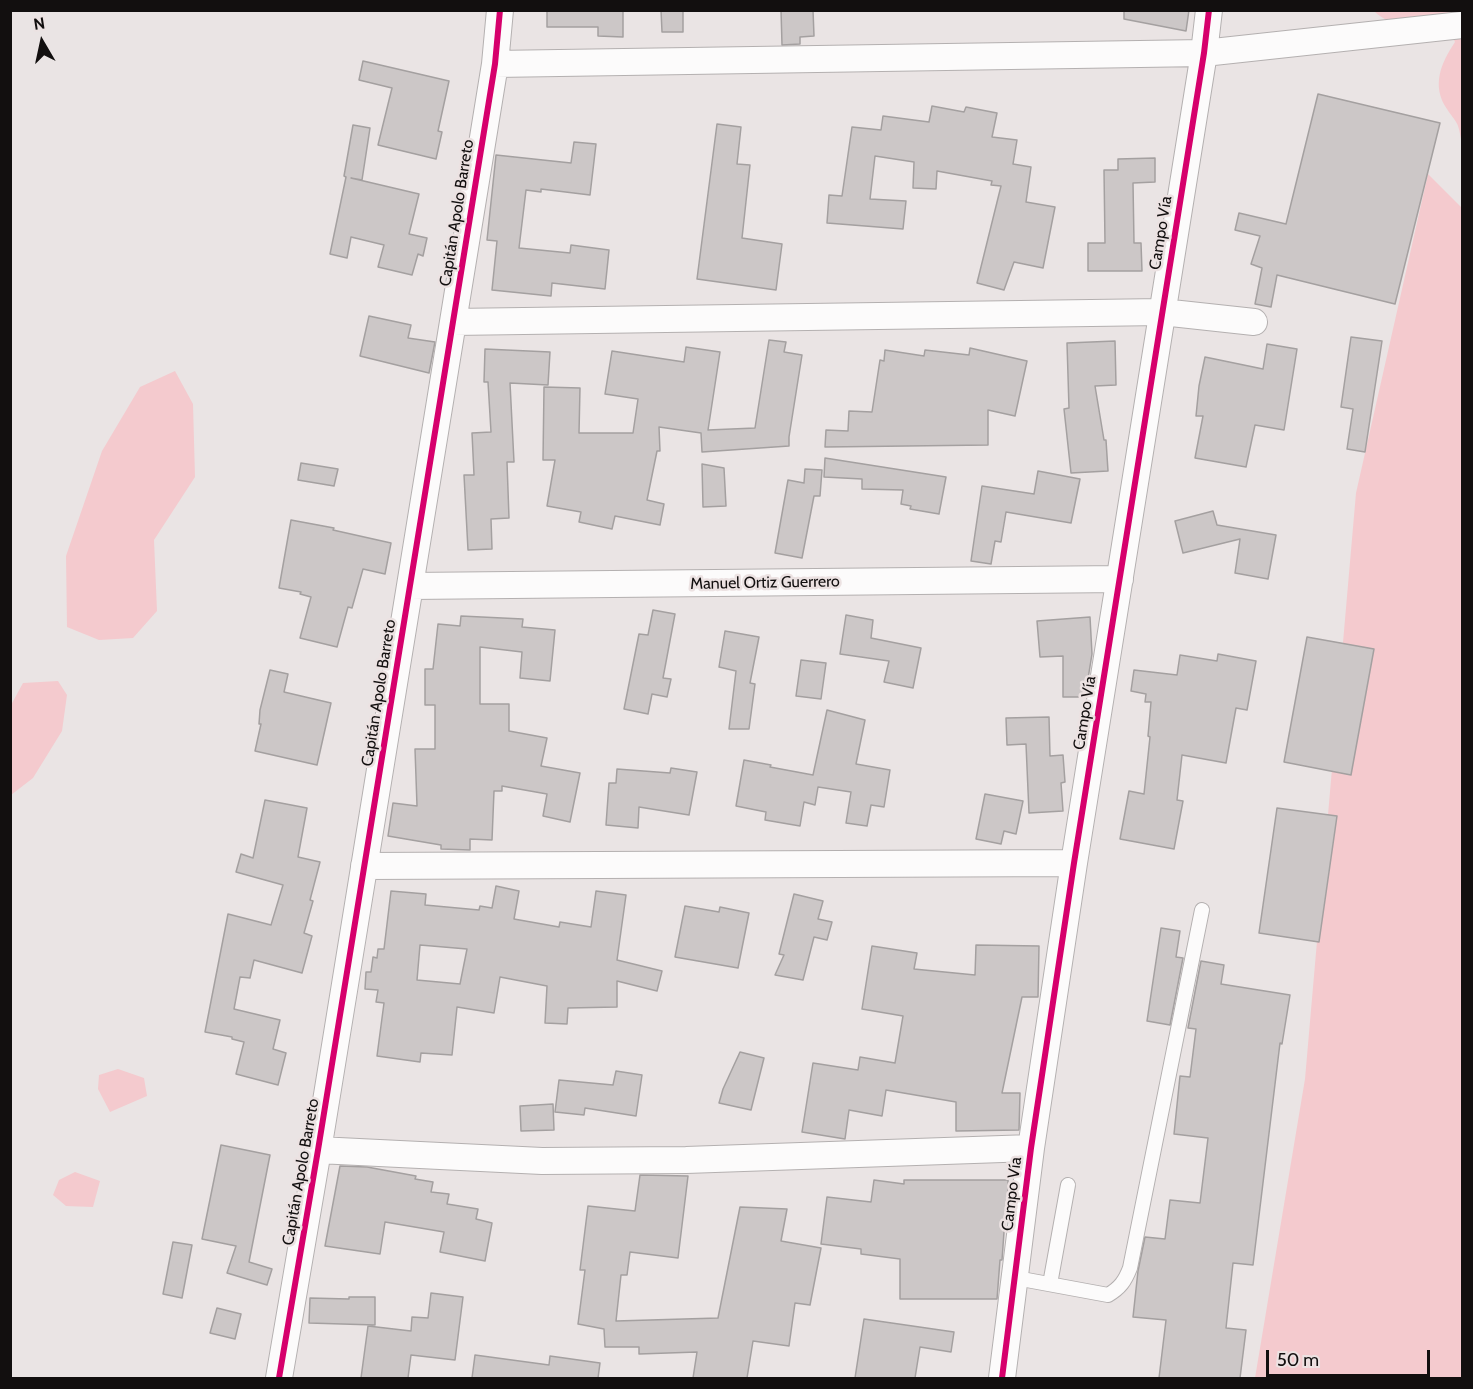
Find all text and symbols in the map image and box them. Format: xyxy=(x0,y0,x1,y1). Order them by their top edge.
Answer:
north arrow xyxy=(12,12,72,72)
text: N xyxy=(32,13,46,34)
street label: Capitán Apolo Barreto xyxy=(436,138,478,288)
street label: Campo Vía xyxy=(1146,195,1176,271)
street label: Manuel Ortiz Guerrero xyxy=(690,572,840,594)
street label: Capitán Apolo Barreto xyxy=(358,618,400,768)
street label: Campo Vía xyxy=(1070,675,1100,751)
street label: Capitán Apolo Barreto xyxy=(279,1097,323,1247)
street label: Campo Vía xyxy=(998,1156,1026,1232)
scale bar xyxy=(1269,1338,1432,1376)
text: 50 m xyxy=(1277,1349,1319,1371)

